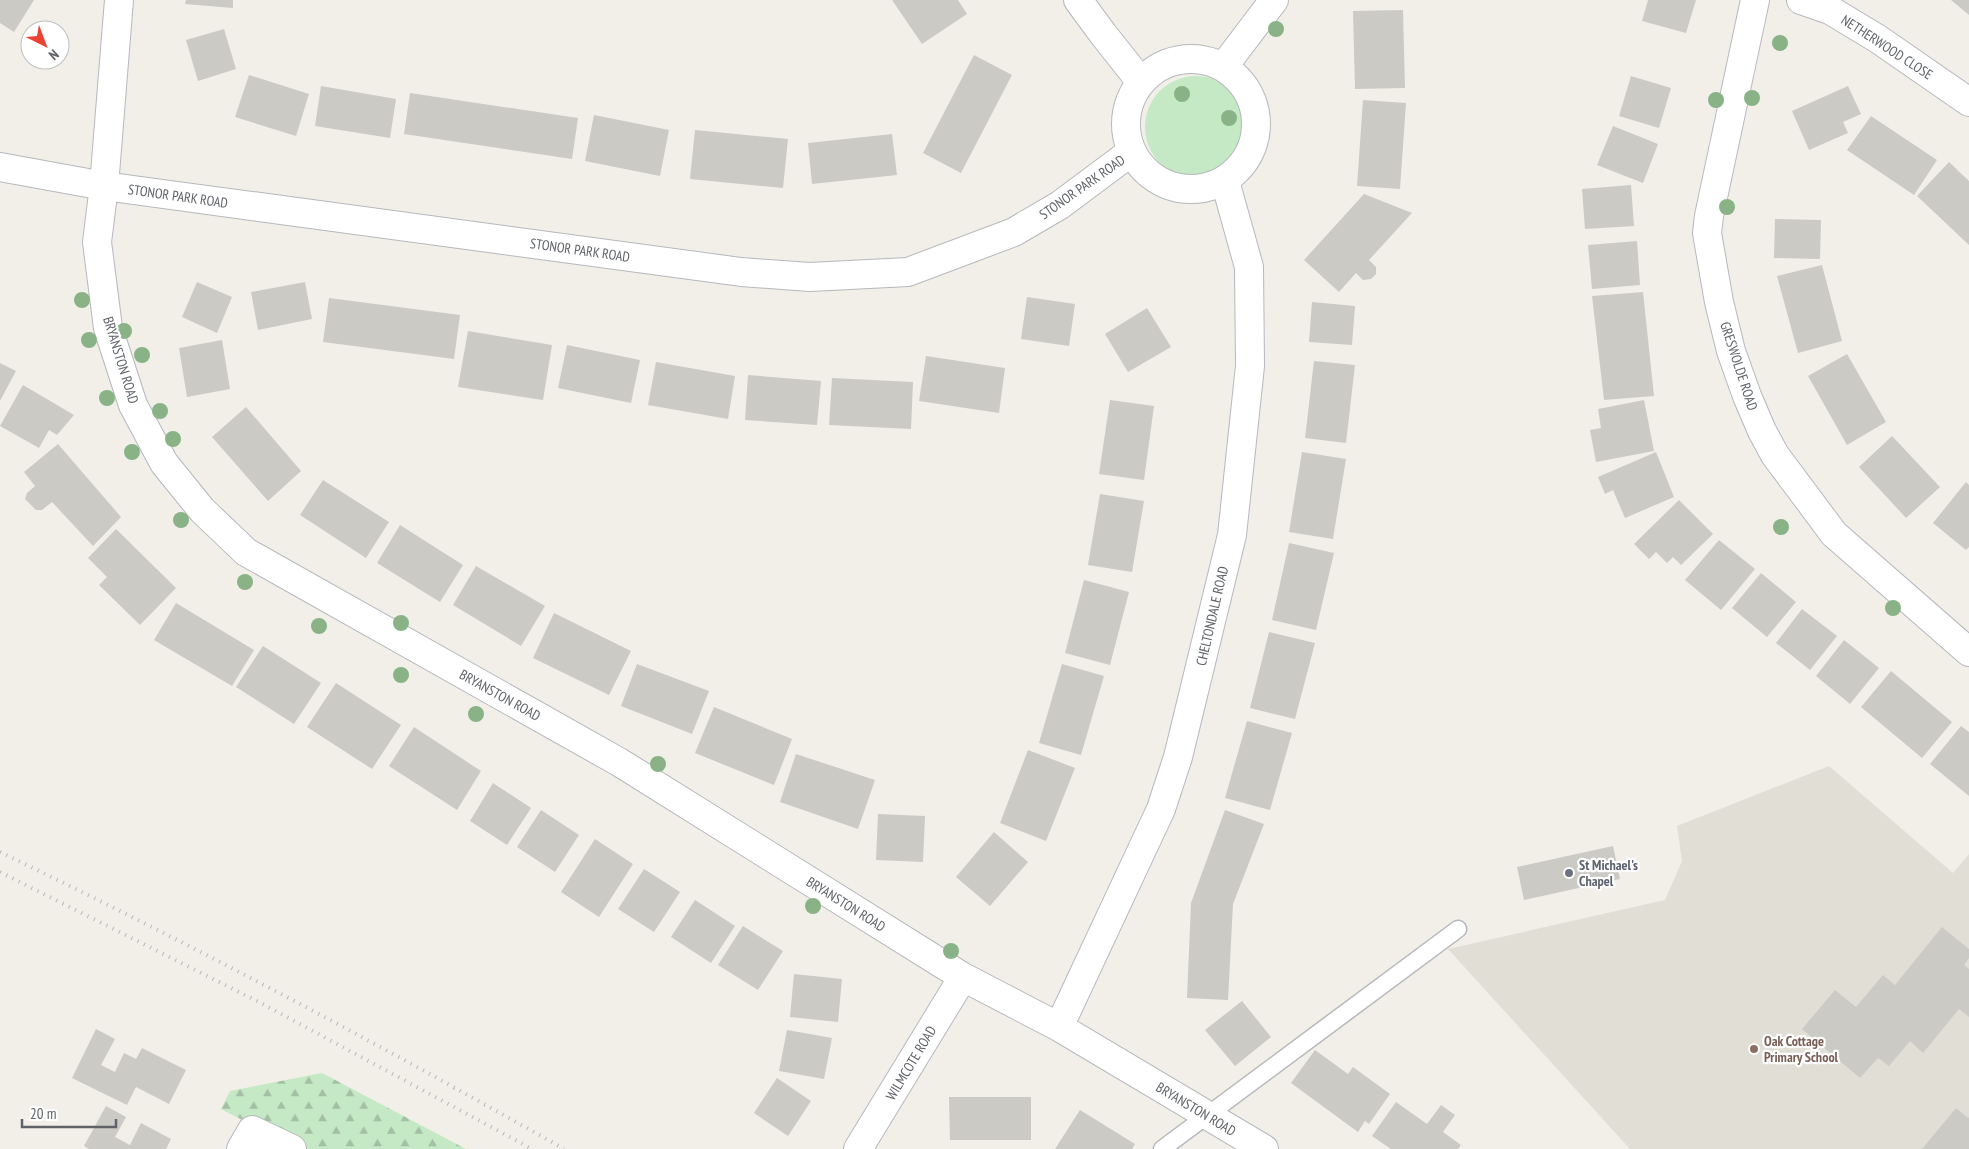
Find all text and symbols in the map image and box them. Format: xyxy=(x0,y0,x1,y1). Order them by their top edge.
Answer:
street label: NETHERWOOD CLOSE xyxy=(1838,11,1936,83)
north arrow xyxy=(20,20,70,70)
text: N xyxy=(45,45,63,64)
street label: STONOR PARK ROAD xyxy=(1036,151,1128,223)
street label: STONOR PARK ROAD xyxy=(127,180,229,212)
street label: STONOR PARK ROAD xyxy=(529,234,631,266)
street label: BRYANSTON ROAD xyxy=(99,314,143,406)
street label: GRESWOLDE ROAD xyxy=(1716,319,1762,413)
street label: CHELTONDALE ROAD xyxy=(1192,565,1232,667)
street label: BRYANSTON ROAD xyxy=(456,665,544,725)
place label: St Michael's Chapel xyxy=(1579,856,1638,890)
marker: St Michael's Chapel xyxy=(1563,867,1575,879)
street label: BRYANSTON ROAD xyxy=(803,873,889,935)
street label: WILMCOTE ROAD xyxy=(882,1023,940,1103)
place label: Oak Cottage Primary School xyxy=(1764,1032,1839,1066)
marker: Oak Cottage Primary School xyxy=(1748,1043,1760,1055)
street label: BRYANSTON ROAD xyxy=(1153,1078,1239,1140)
scale bar xyxy=(22,1096,116,1128)
text: 20 m xyxy=(30,1104,56,1123)

